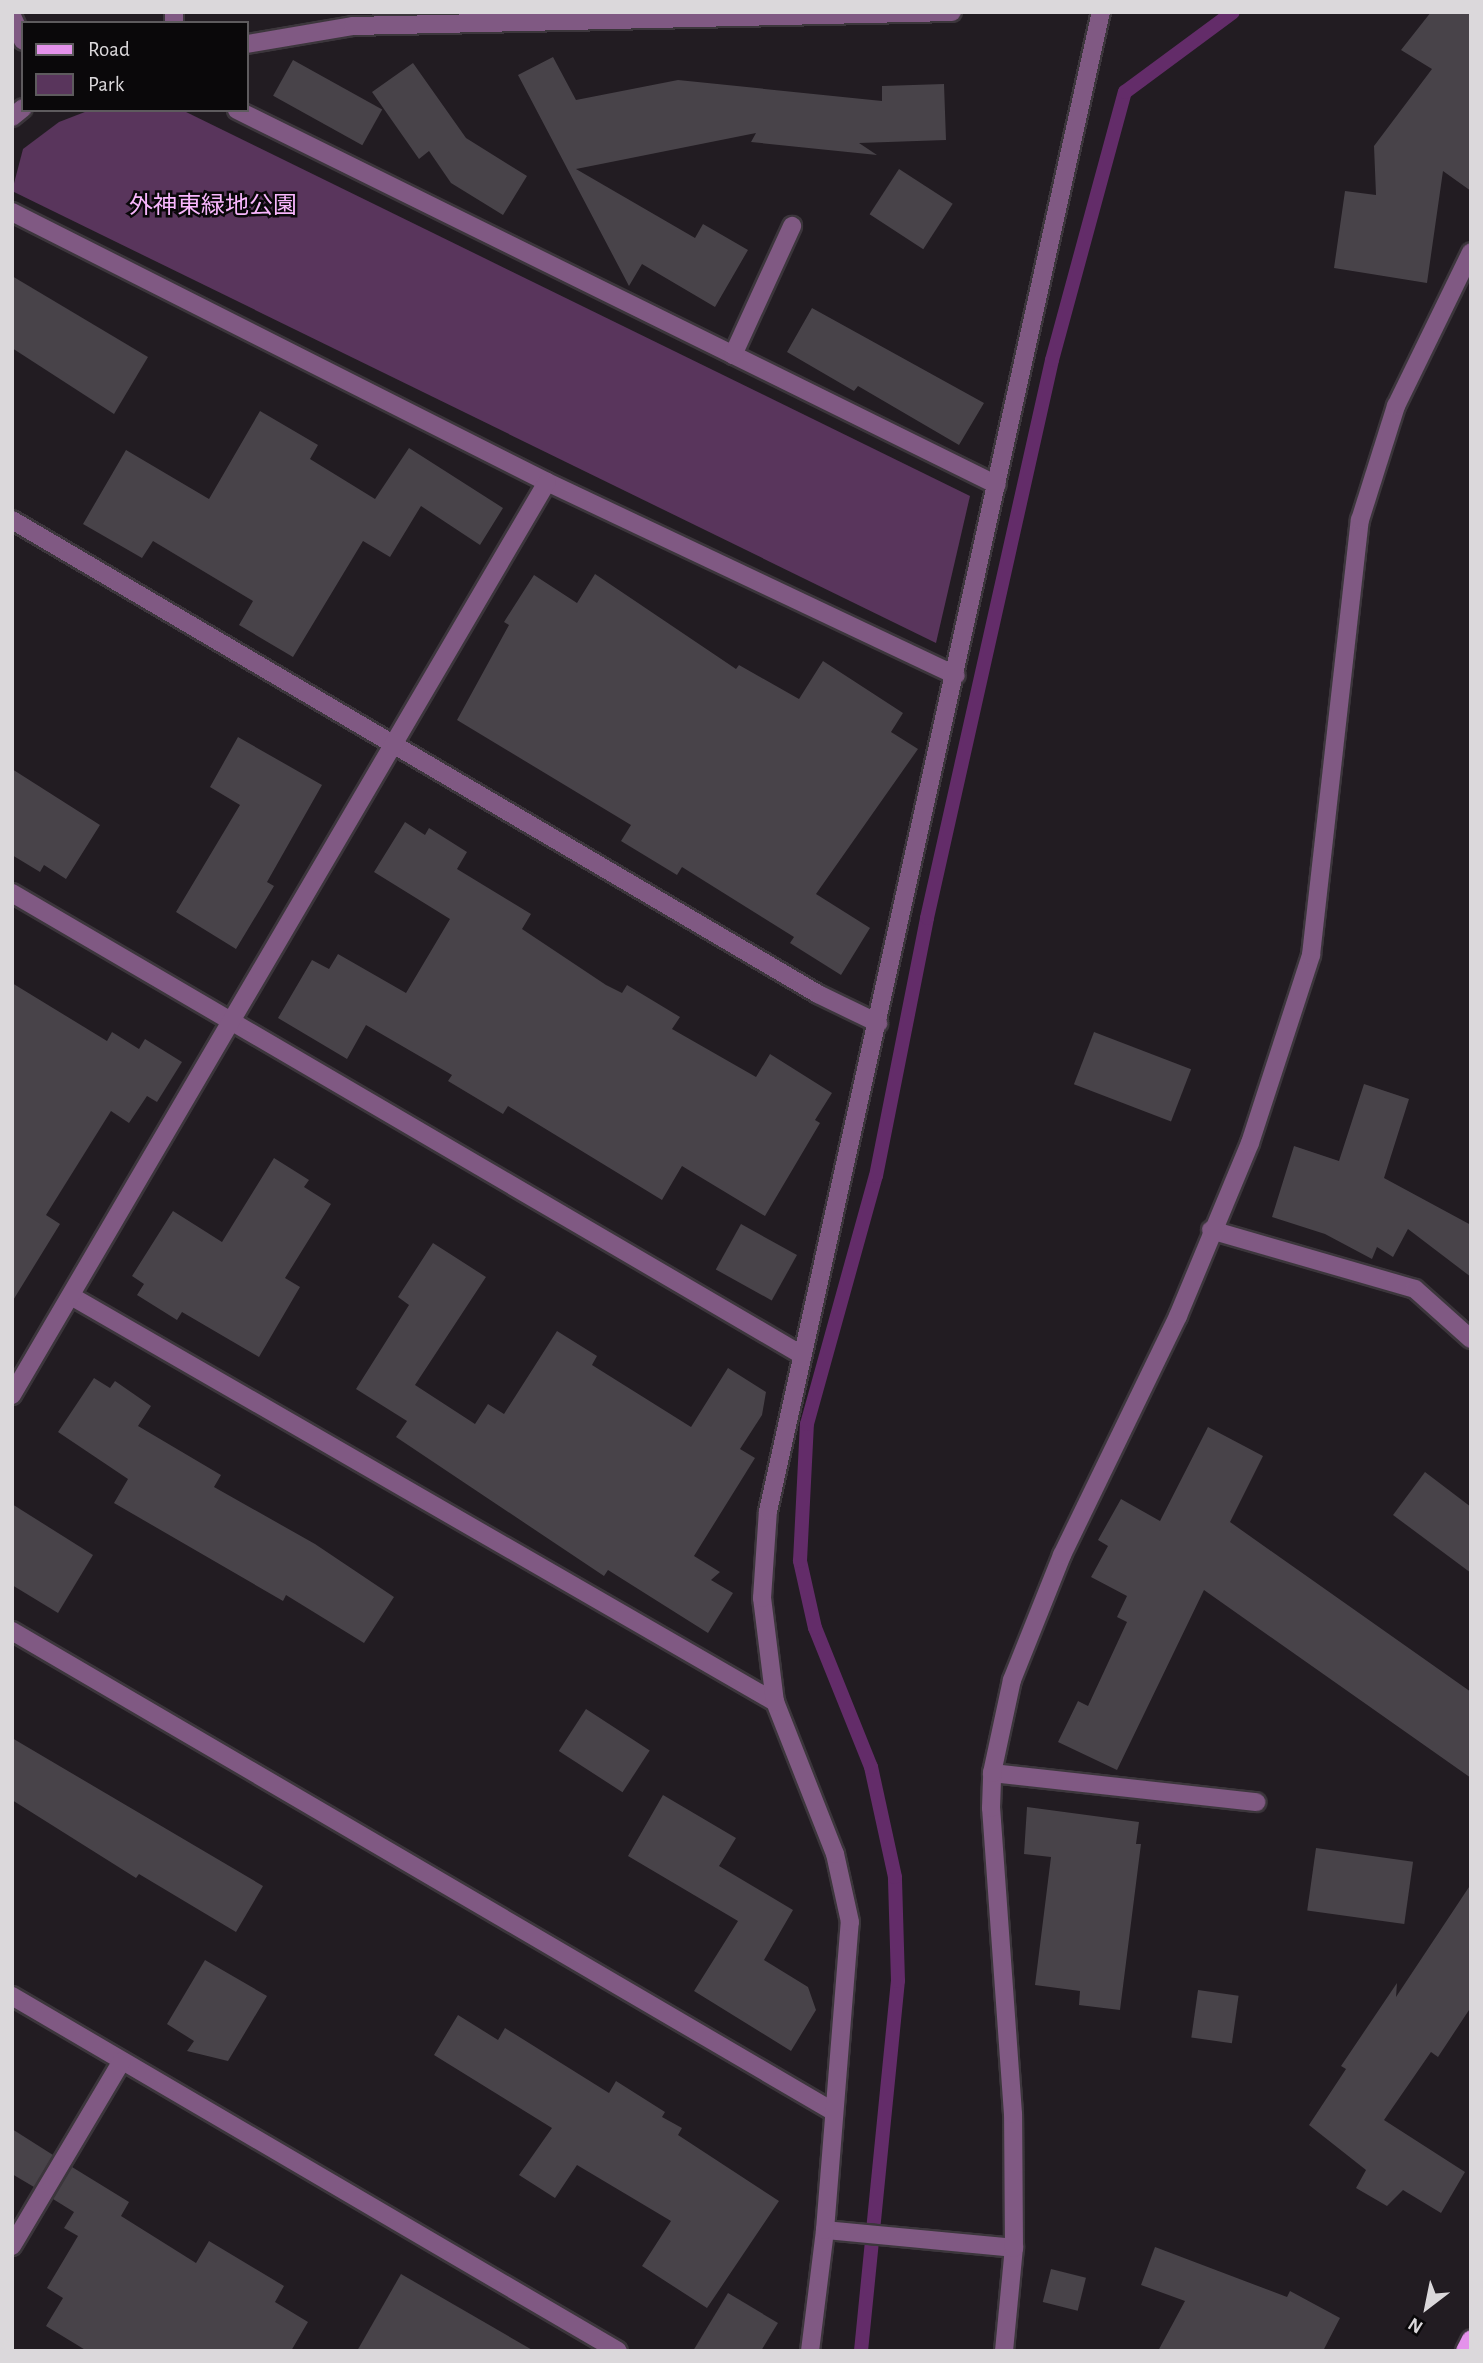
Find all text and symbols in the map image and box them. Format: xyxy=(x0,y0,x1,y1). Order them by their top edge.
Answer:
legend xyxy=(21,21,248,112)
text: Road xyxy=(88,39,130,60)
text: Park xyxy=(88,74,124,95)
park label: 外神東緑地公園 xyxy=(129,193,297,221)
north arrow xyxy=(1392,2272,1462,2342)
text: N xyxy=(1405,2314,1426,2337)

